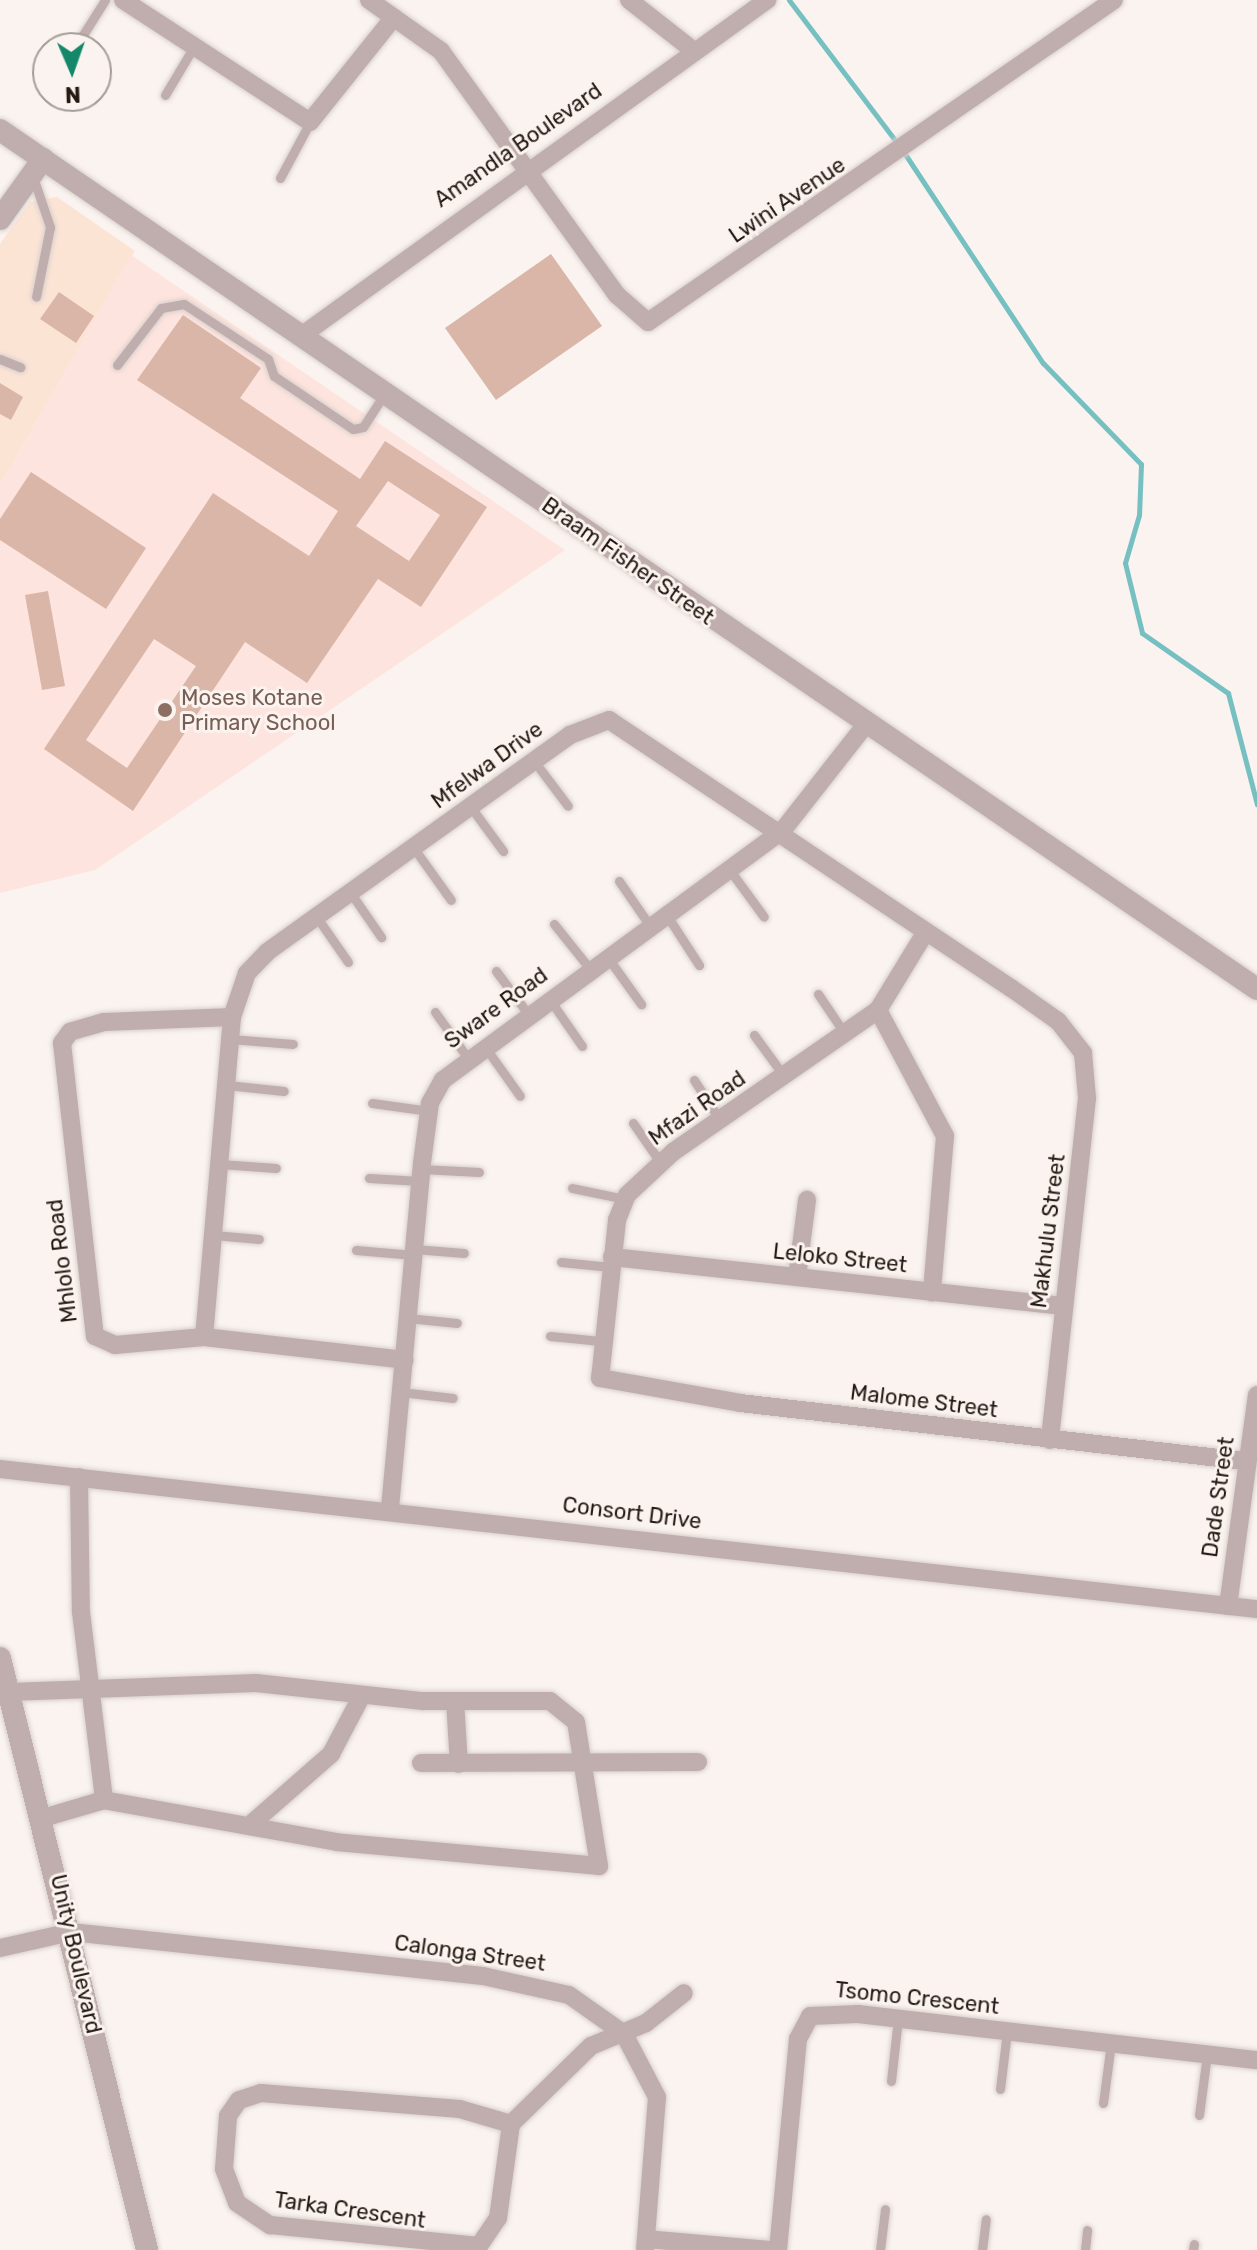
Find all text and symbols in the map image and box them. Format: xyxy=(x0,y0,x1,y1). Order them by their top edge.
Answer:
north arrow xyxy=(32,32,112,112)
street label: Amandla Boulevard xyxy=(429,77,607,213)
text: N xyxy=(64,81,81,108)
street label: Lwini Avenue xyxy=(724,151,850,249)
street label: Braam Fisher Street xyxy=(537,492,719,630)
place label: Moses Kotane Primary School xyxy=(181,684,336,736)
marker: Moses Kotane Primary School xyxy=(156,701,174,719)
street label: Mfelwa Drive xyxy=(426,716,548,814)
street label: Sware Road xyxy=(439,962,553,1054)
street label: Mfazi Road xyxy=(644,1065,750,1151)
street label: Makhulu Street xyxy=(1025,1152,1071,1310)
street label: Mhlolo Road xyxy=(41,1198,83,1324)
street label: Leloko Street xyxy=(772,1238,908,1278)
street label: Malome Street xyxy=(849,1379,999,1423)
street label: Dade Street xyxy=(1196,1435,1240,1559)
street label: Consort Drive xyxy=(561,1491,703,1535)
street label: Unity Boulevard xyxy=(45,1872,107,2036)
street label: Calonga Street xyxy=(393,1929,547,1977)
street label: Tsomo Crescent xyxy=(834,1976,1000,2020)
street label: Tarka Crescent xyxy=(273,2186,427,2234)

